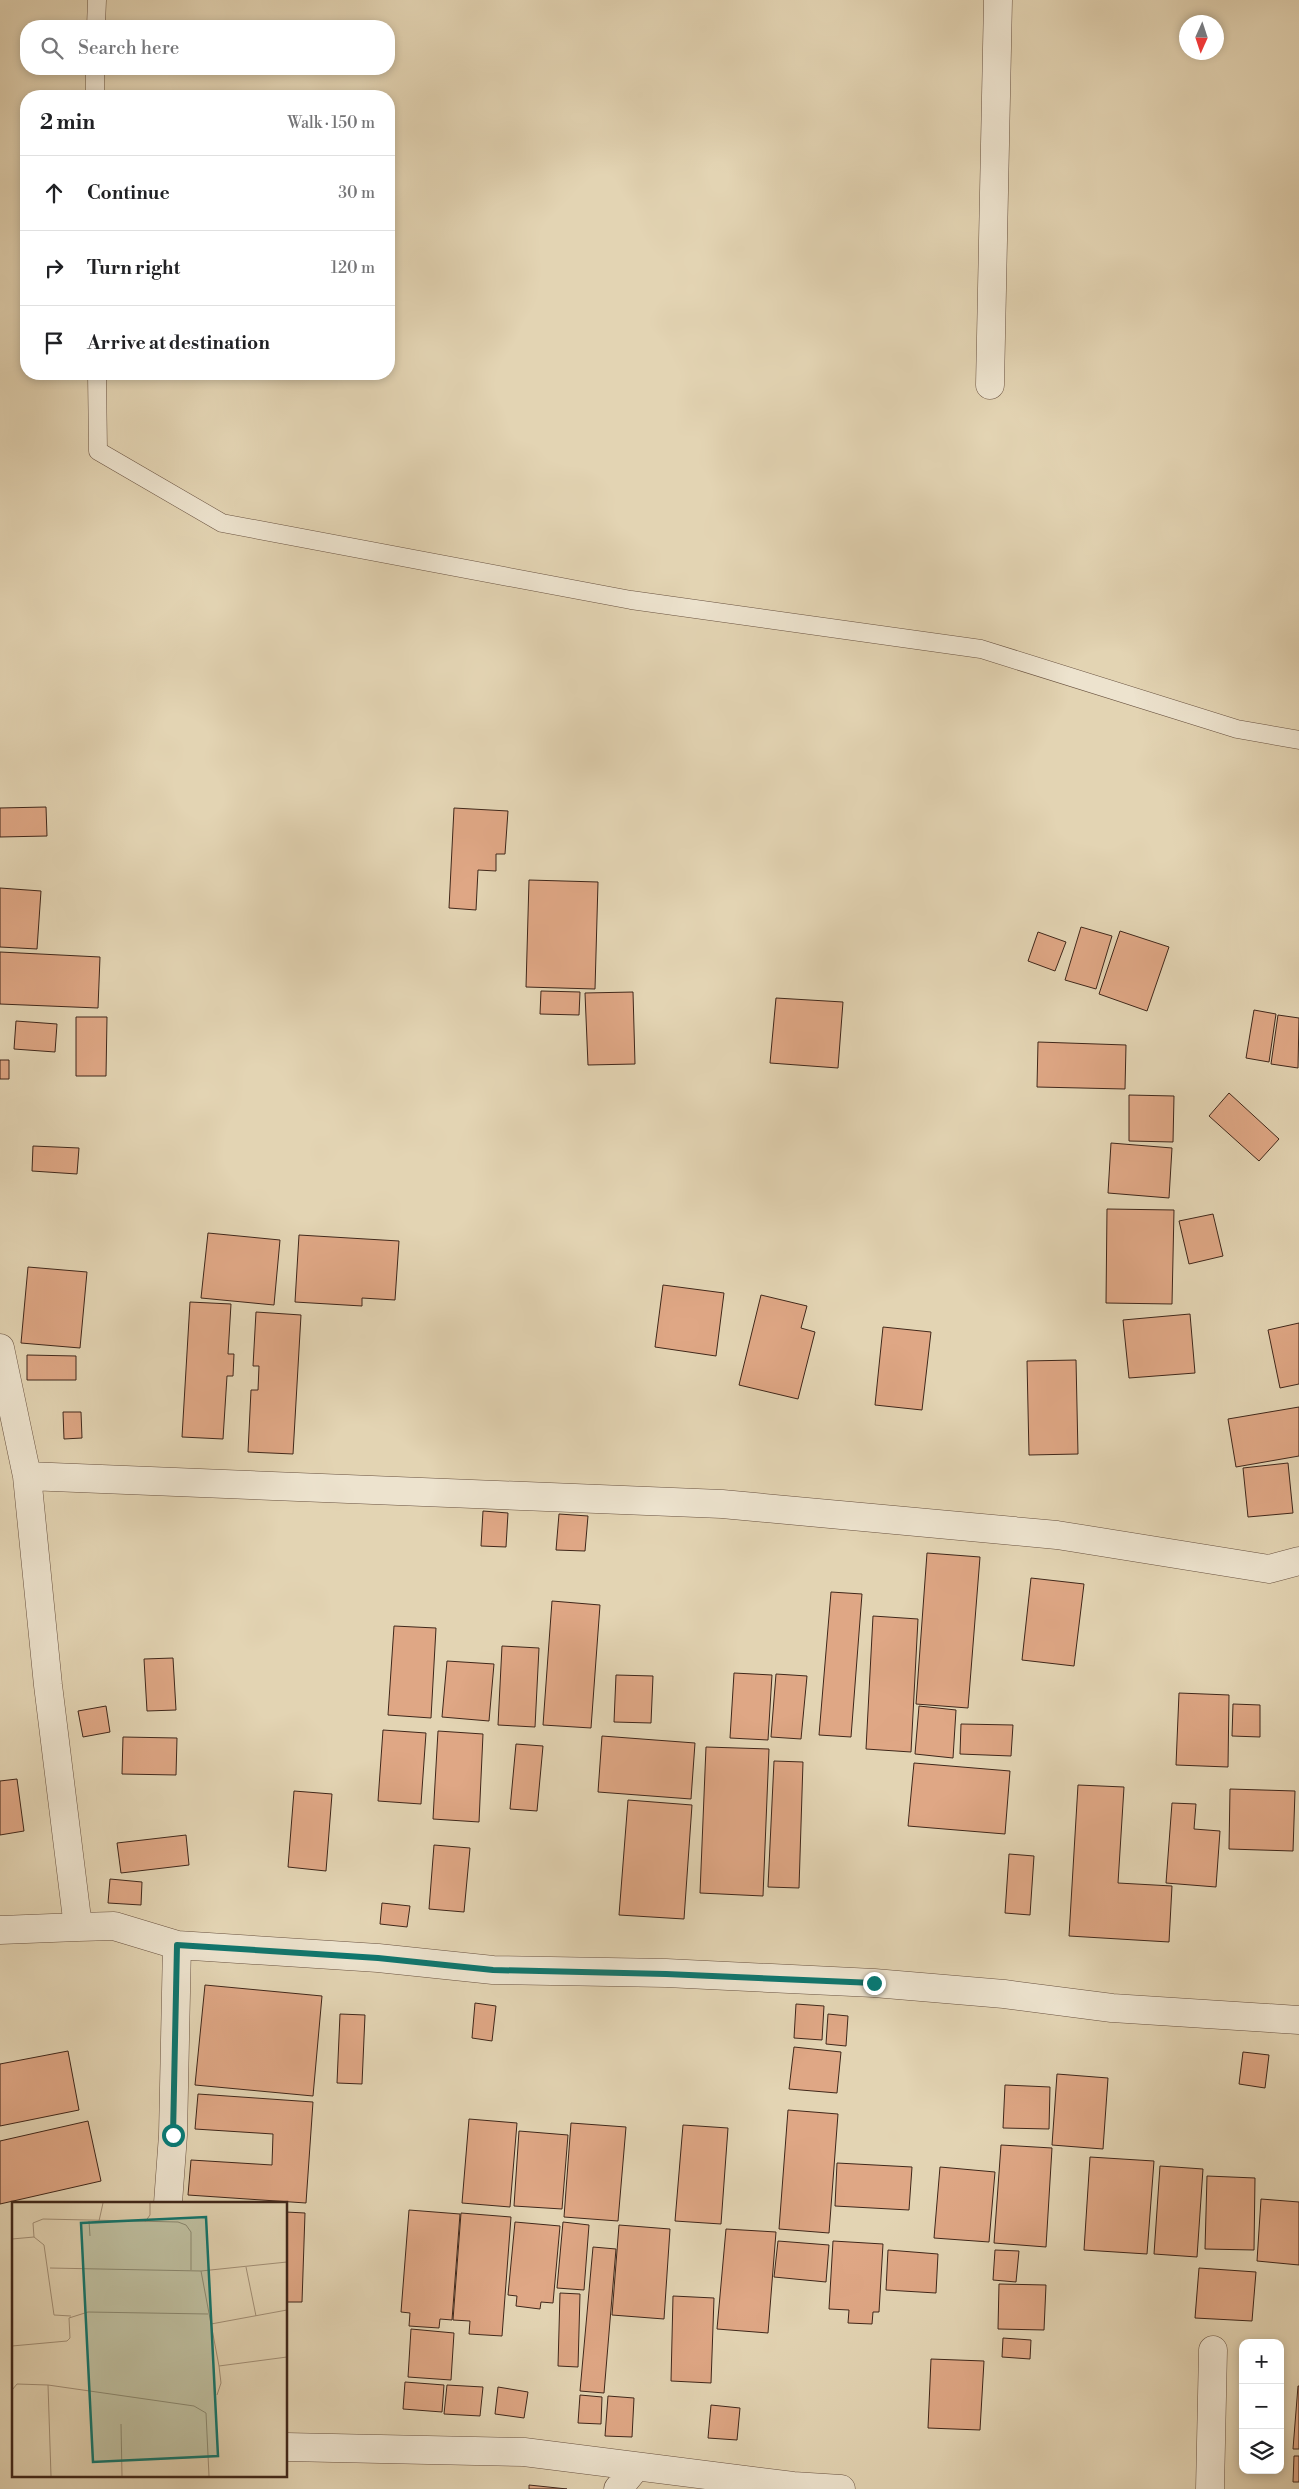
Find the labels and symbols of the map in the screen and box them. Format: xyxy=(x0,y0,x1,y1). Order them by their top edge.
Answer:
north arrow xyxy=(1179,15,1224,60)
route end xyxy=(863,1972,886,1995)
route start xyxy=(162,2124,185,2147)
inset map xyxy=(12,2202,288,2476)

